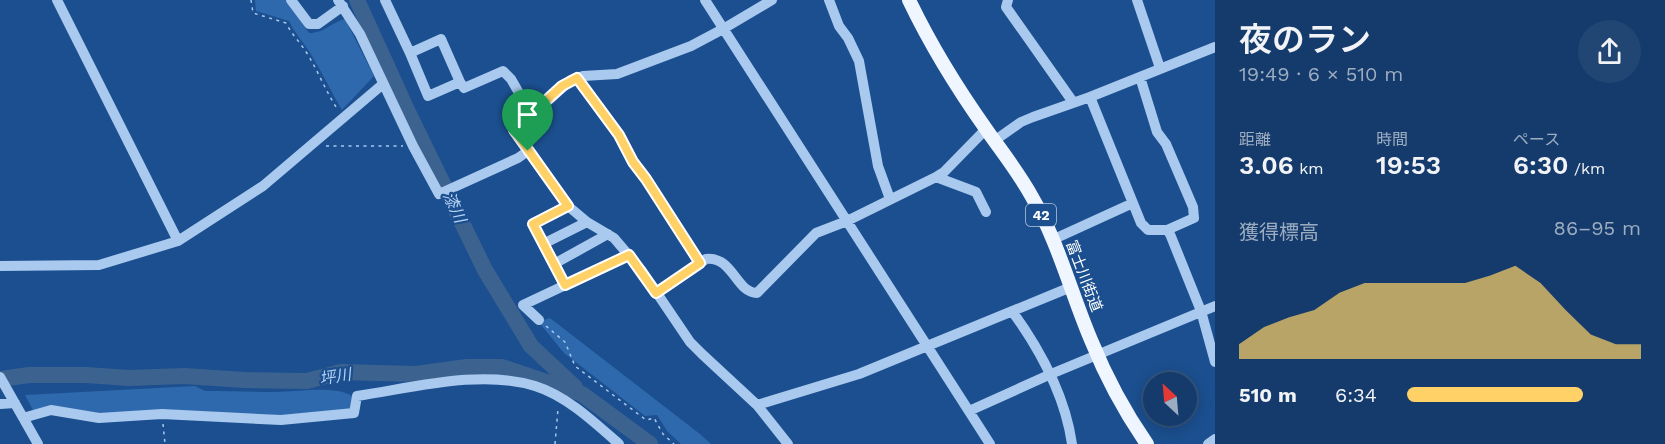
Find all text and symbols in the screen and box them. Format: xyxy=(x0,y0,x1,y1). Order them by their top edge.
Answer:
text: 夜のラン xyxy=(1239,20,1371,59)
button: share xyxy=(1578,20,1641,83)
text: 19:49 · 6 × 510 m xyxy=(1239,62,1403,86)
pin xyxy=(502,89,553,151)
icon: arrive xyxy=(511,98,544,131)
text: 距離 xyxy=(1239,130,1271,149)
text: 時間 xyxy=(1376,130,1408,149)
text: ペース xyxy=(1513,130,1560,149)
text: 3.06 xyxy=(1239,150,1294,180)
text: 19:53 xyxy=(1376,150,1441,180)
text: 6:30 xyxy=(1513,150,1569,180)
text: km xyxy=(1294,159,1324,178)
text: /km xyxy=(1569,159,1605,178)
water label: 漆川 xyxy=(439,189,471,228)
road number: 42 xyxy=(1026,204,1056,226)
text: 86–95 m xyxy=(1554,216,1641,240)
text: 獲得標高 xyxy=(1239,220,1319,244)
street label: 富士川街道 xyxy=(1062,238,1106,314)
water label: 坪川 xyxy=(318,364,354,388)
north arrow xyxy=(1143,372,1197,426)
map controls xyxy=(1143,372,1197,426)
text: 510 m xyxy=(1239,383,1297,407)
text: 6:34 xyxy=(1335,383,1377,407)

